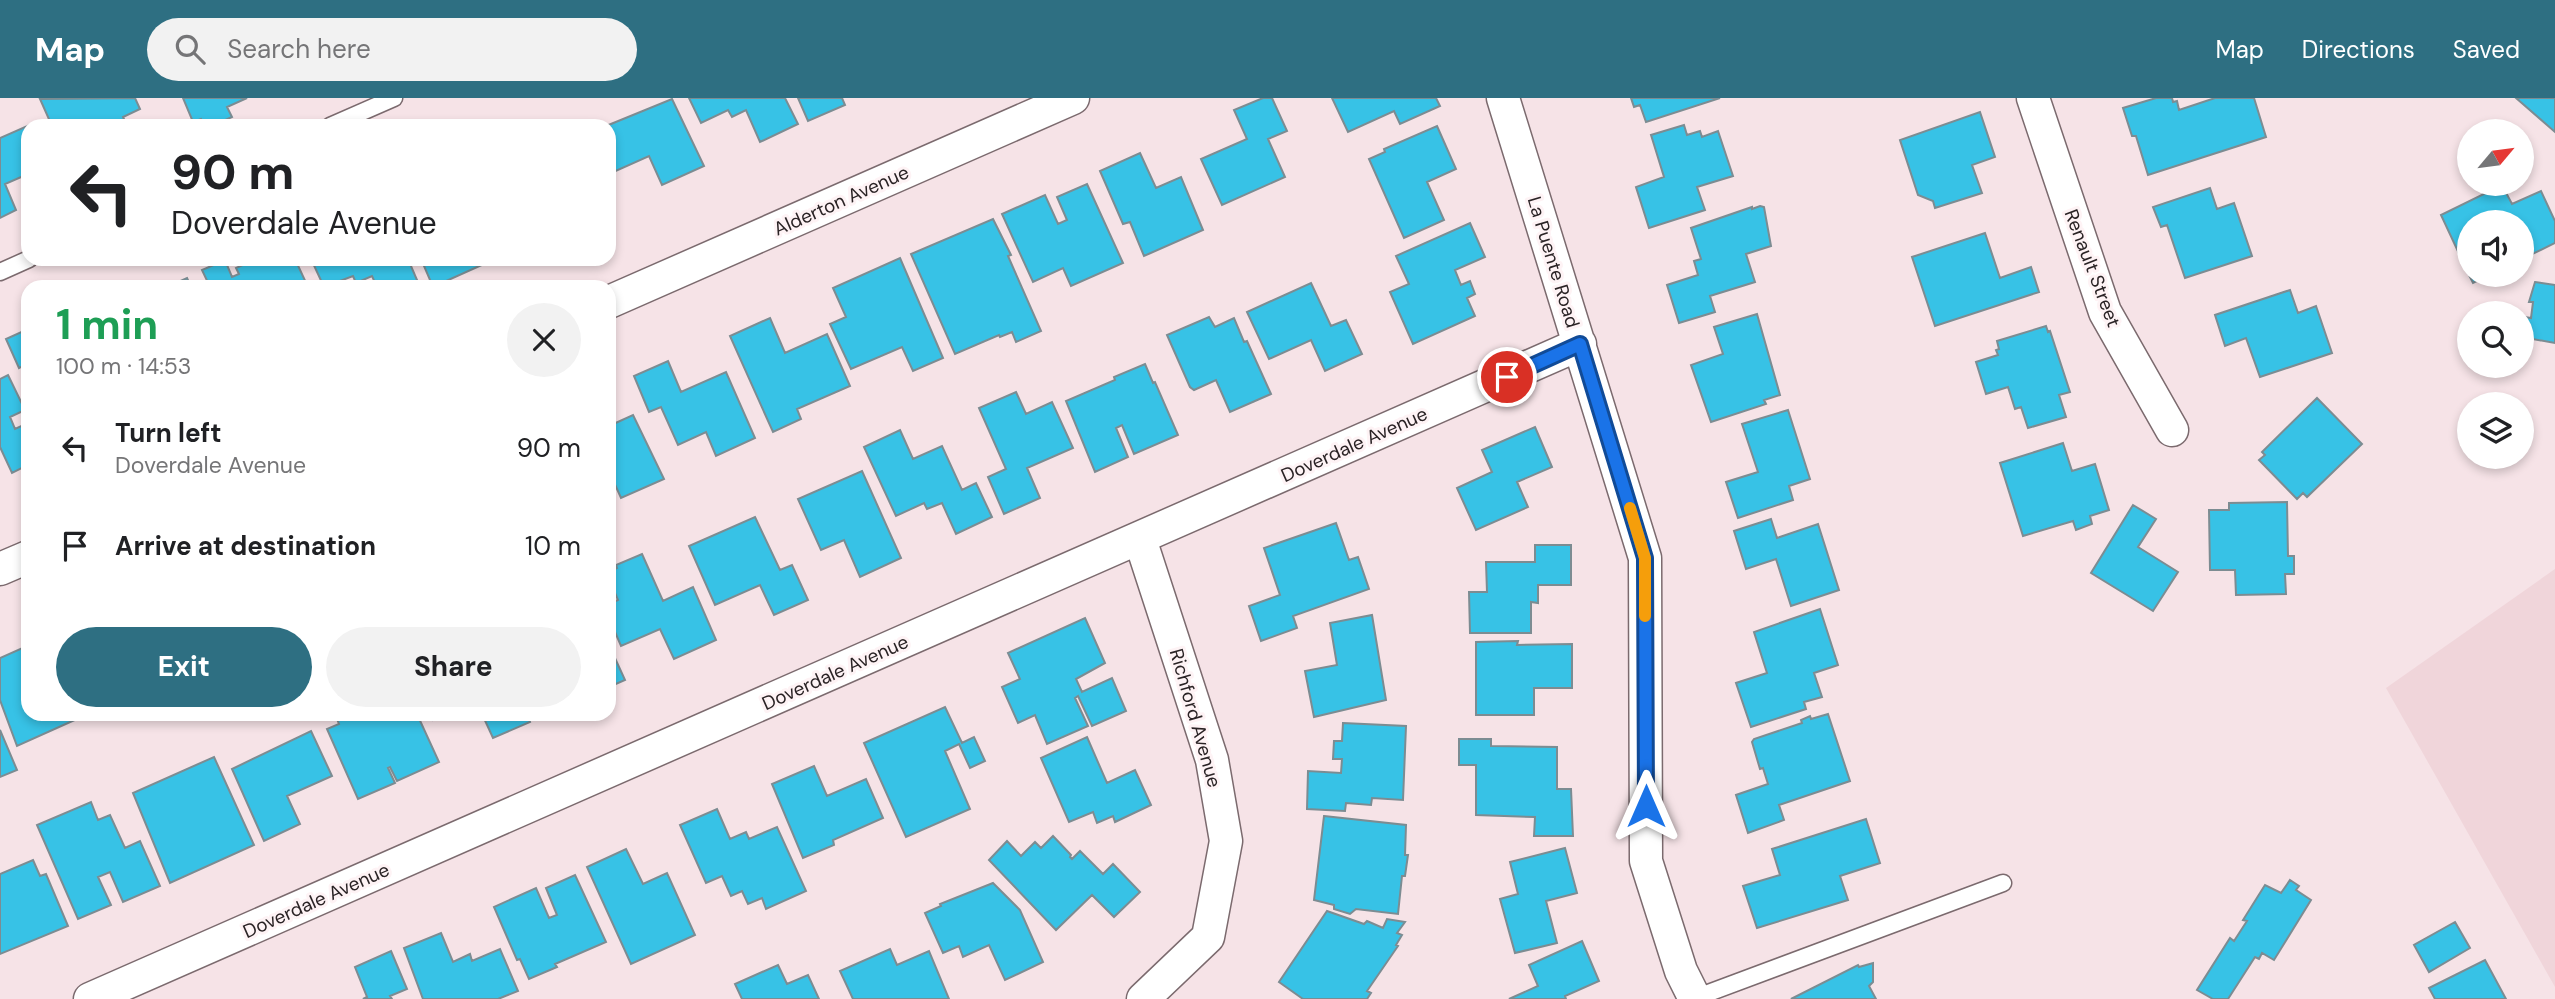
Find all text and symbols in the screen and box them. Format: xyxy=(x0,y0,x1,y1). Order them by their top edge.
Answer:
search box xyxy=(147,18,637,81)
text: Map xyxy=(35,28,105,71)
icon: search xyxy=(171,30,209,68)
text: Search here xyxy=(227,32,371,66)
text: Map xyxy=(2216,34,2264,65)
text: Directions xyxy=(2302,34,2415,65)
text: Saved xyxy=(2453,34,2520,65)
north arrow xyxy=(2457,119,2534,196)
map controls xyxy=(2457,119,2534,469)
text: 90 m xyxy=(171,140,294,204)
icon: left xyxy=(56,147,147,238)
street label: Alderton Avenue xyxy=(770,159,913,241)
street label: La Puente Road xyxy=(1522,193,1585,331)
text: Doverdale Avenue xyxy=(171,202,437,244)
street label: Renault Street xyxy=(2059,206,2126,331)
button: sound xyxy=(2457,210,2534,287)
text: 1 min xyxy=(56,297,158,352)
button: search xyxy=(2457,301,2534,378)
button: close xyxy=(507,303,581,377)
pin xyxy=(1477,347,1537,407)
text: 100 m · 14:53 xyxy=(56,351,191,381)
icon: arrive xyxy=(1488,358,1526,396)
button: layers xyxy=(2457,392,2534,469)
street label: Doverdale Avenue xyxy=(1277,401,1431,488)
text: Turn left xyxy=(115,416,222,450)
icon: left xyxy=(56,429,94,467)
text: 90 m xyxy=(517,431,581,465)
text: Doverdale Avenue xyxy=(115,450,306,480)
icon: arrive xyxy=(56,527,94,565)
text: Arrive at destination xyxy=(115,529,376,563)
text: 10 m xyxy=(525,529,581,563)
button: Exit xyxy=(56,627,312,707)
button: Share xyxy=(326,627,581,707)
street label: Doverdale Avenue xyxy=(758,629,912,716)
street label: Richford Avenue xyxy=(1164,646,1227,790)
position arrow xyxy=(1609,769,1683,843)
street label: Doverdale Avenue xyxy=(239,857,393,944)

